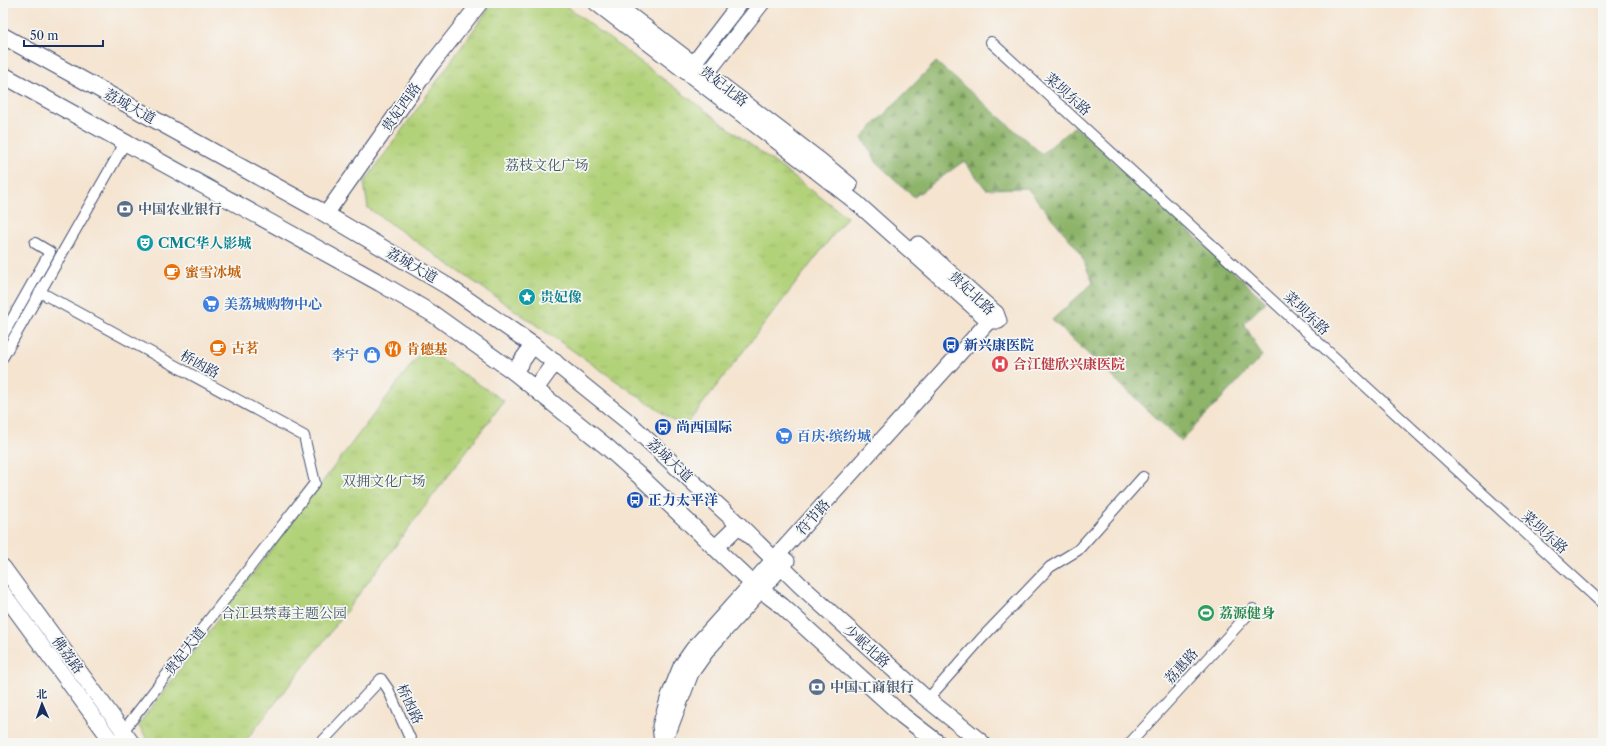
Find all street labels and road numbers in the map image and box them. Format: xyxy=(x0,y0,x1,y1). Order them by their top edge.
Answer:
street label: 贵妃北路 xyxy=(696,62,752,110)
street label: 菜坝东路 xyxy=(1041,69,1095,119)
street label: 贵妃西路 xyxy=(378,79,424,135)
street label: 荔城大道 xyxy=(101,85,159,127)
street label: 荔城大道 xyxy=(383,243,441,287)
street label: 贵妃北路 xyxy=(945,267,999,319)
street label: 菜坝东路 xyxy=(1280,287,1334,339)
street label: 桥凼路 xyxy=(177,346,223,382)
street label: 荔城大道 xyxy=(643,434,697,486)
street label: 符节路 xyxy=(792,495,834,539)
street label: 菜坝东路 xyxy=(1518,507,1572,557)
street label: 少岷北路 xyxy=(840,621,894,671)
street label: 贵妃大道 xyxy=(161,623,209,679)
street label: 佛荔路 xyxy=(48,633,88,677)
street label: 荔惠路 xyxy=(1160,644,1202,688)
street label: 桥凼路 xyxy=(393,681,427,727)

